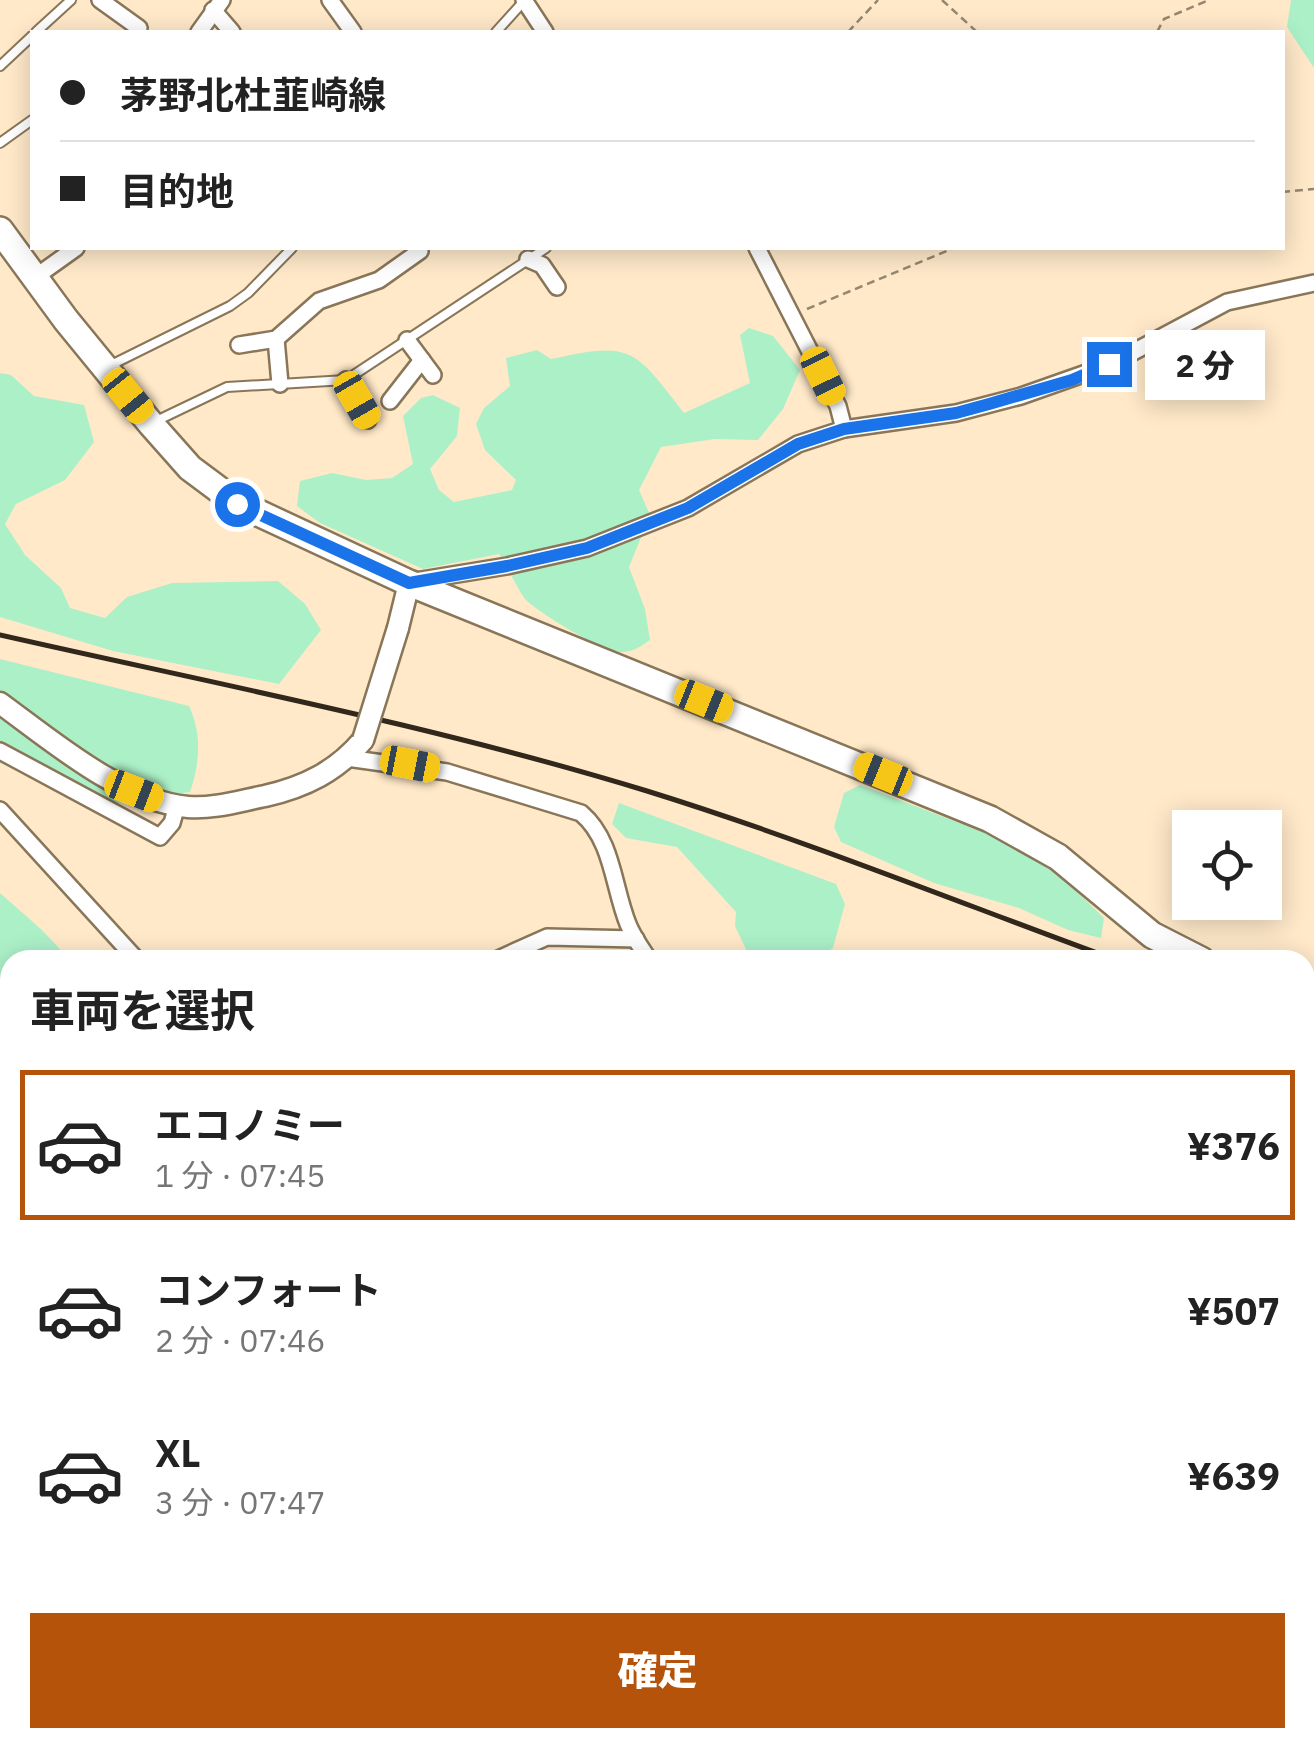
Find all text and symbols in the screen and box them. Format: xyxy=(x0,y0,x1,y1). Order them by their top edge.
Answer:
text: 茅野北杜韮崎線 xyxy=(120,70,386,119)
text: 目的地 xyxy=(120,166,234,215)
callout: 2 分 xyxy=(1144,329,1264,399)
car xyxy=(796,342,850,410)
route end xyxy=(1087,342,1132,387)
text: 2 分 xyxy=(1176,344,1234,386)
car xyxy=(97,363,159,429)
car xyxy=(329,367,385,433)
route start xyxy=(215,482,260,527)
car xyxy=(671,676,737,726)
car xyxy=(378,744,442,784)
car xyxy=(850,749,916,799)
car xyxy=(101,766,167,816)
map controls xyxy=(1172,810,1282,920)
button: locate xyxy=(1172,810,1282,920)
text: 車両を選択 xyxy=(30,981,255,1039)
icon: car xyxy=(35,1100,125,1190)
text: エコノミー xyxy=(155,1100,345,1149)
text: ¥376 xyxy=(1187,1121,1280,1170)
text: 1 分 · 07:45 xyxy=(155,1154,325,1196)
icon: car xyxy=(35,1265,125,1355)
text: コンフォート xyxy=(155,1265,382,1314)
text: ¥507 xyxy=(1187,1286,1280,1335)
text: 2 分 · 07:46 xyxy=(155,1319,325,1361)
text: XL xyxy=(155,1428,201,1477)
icon: car xyxy=(35,1430,125,1520)
text: ¥639 xyxy=(1187,1451,1280,1500)
text: 3 分 · 07:47 xyxy=(155,1481,325,1523)
button: 確定 xyxy=(30,1613,1285,1728)

